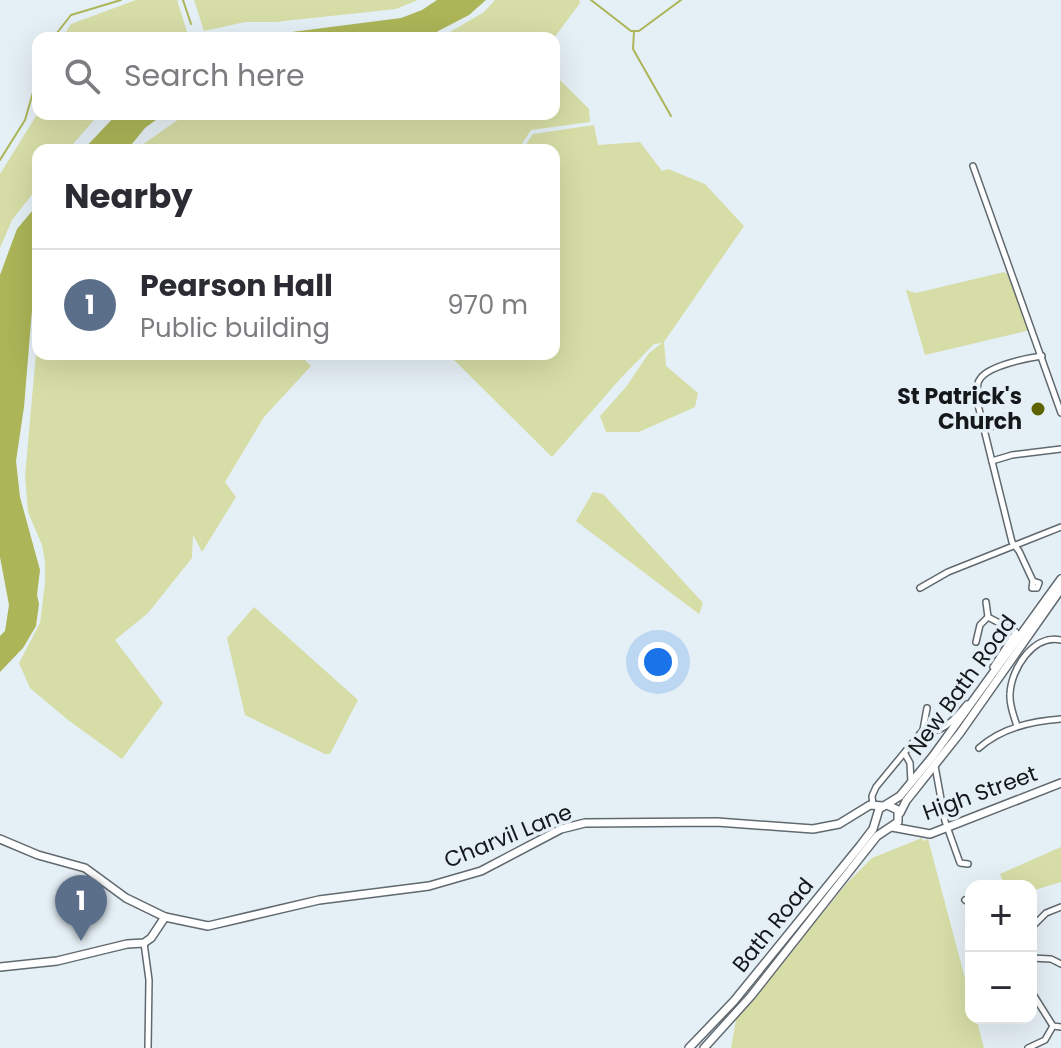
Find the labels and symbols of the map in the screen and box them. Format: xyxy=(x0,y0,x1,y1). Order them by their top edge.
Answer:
place label: St Patrick's Church xyxy=(897,381,1022,437)
marker: St Patrick's Church xyxy=(1029,400,1047,418)
street label: New Bath Road xyxy=(901,609,1023,761)
your location xyxy=(638,642,678,682)
street label: High Street xyxy=(918,758,1042,828)
street label: Charvil Lane xyxy=(439,796,577,876)
street label: Bath Road xyxy=(725,871,821,979)
pin: 1 xyxy=(55,875,107,941)

